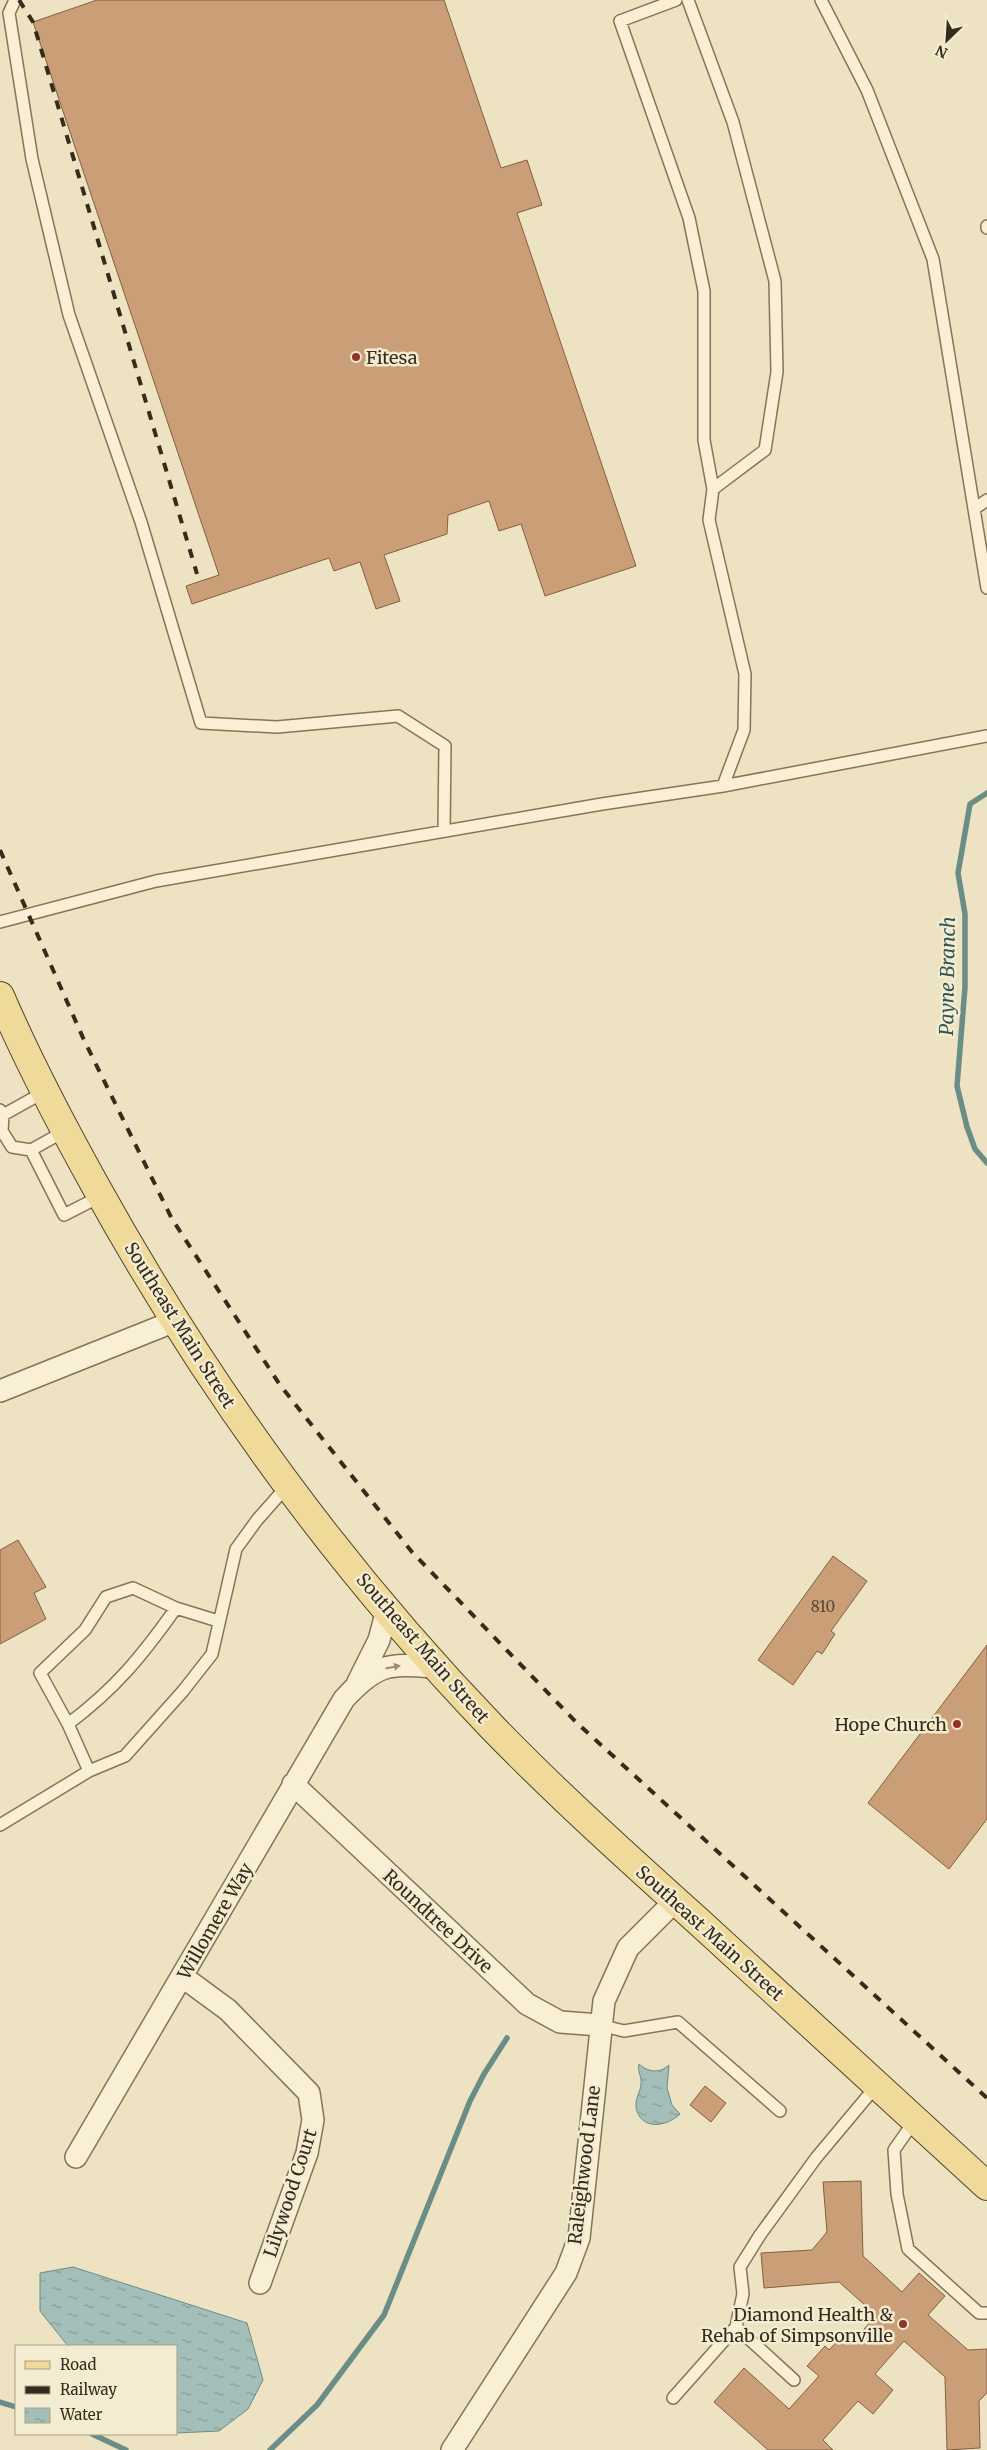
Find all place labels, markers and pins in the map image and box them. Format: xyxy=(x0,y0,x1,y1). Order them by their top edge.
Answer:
place label: Fitesa xyxy=(366,346,418,369)
marker: Fitesa xyxy=(350,351,362,363)
place label: Hope Church xyxy=(834,1713,947,1736)
marker: Hope Church xyxy=(951,1718,963,1730)
place label: Diamond Health & Rehab of Simpsonville xyxy=(701,2303,893,2347)
marker: Diamond Health & Rehab of Simpsonville xyxy=(897,2318,909,2330)

